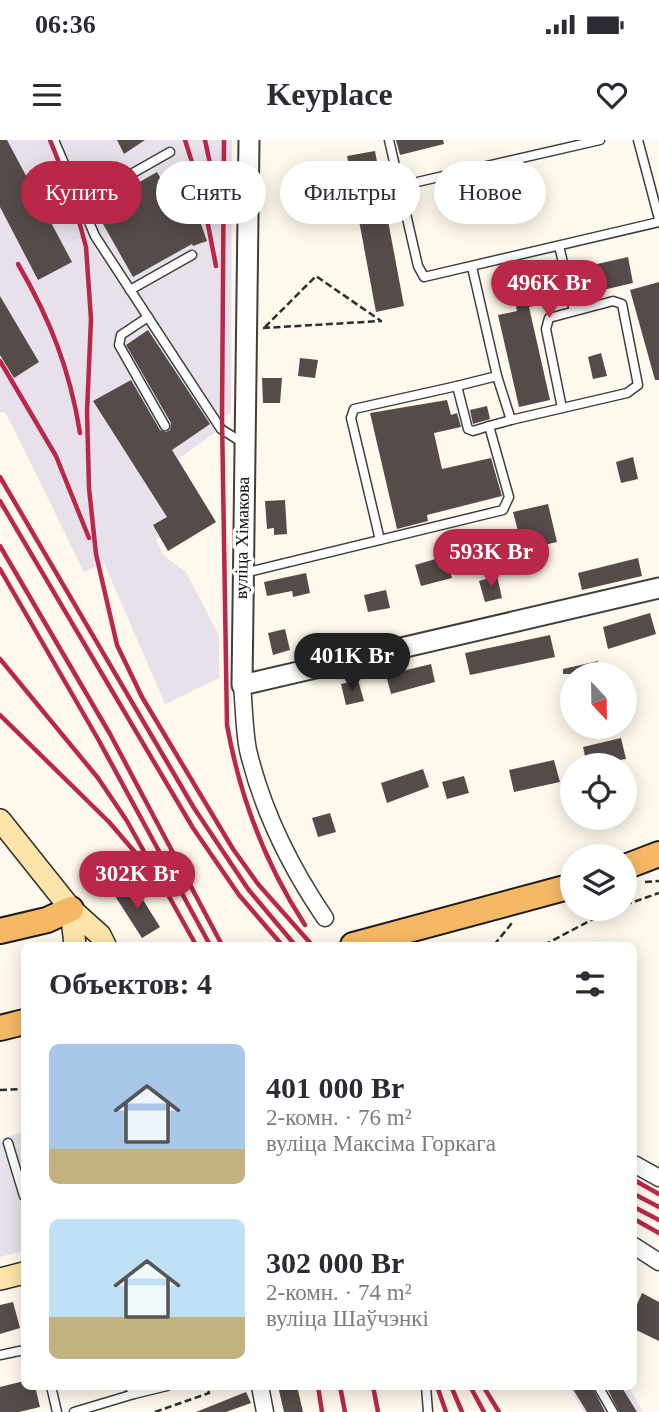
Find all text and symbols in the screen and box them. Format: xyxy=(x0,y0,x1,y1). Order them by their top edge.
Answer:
text: 06:36 xyxy=(35,10,96,39)
icon: menu xyxy=(28,76,66,114)
text: Keyplace xyxy=(266,76,393,112)
icon: heart xyxy=(593,76,631,114)
chip: Купить xyxy=(21,161,142,224)
chip: Снять xyxy=(156,161,266,224)
chip: Фильтры xyxy=(280,161,420,224)
chip: Новое xyxy=(434,161,546,224)
pin: 496K Br xyxy=(484,260,614,320)
text: 496K Br xyxy=(507,270,591,295)
street label: вуліца Хімакова xyxy=(231,477,253,599)
pin: 593K Br xyxy=(426,530,556,589)
text: 593K Br xyxy=(449,539,533,564)
pin: 401K Br xyxy=(287,634,417,693)
text: 401K Br xyxy=(310,643,394,668)
north arrow xyxy=(560,662,637,738)
map controls xyxy=(560,662,637,921)
button: locate xyxy=(560,753,637,830)
button: layers xyxy=(560,844,637,921)
pin: 302K Br xyxy=(72,852,202,911)
text: 302K Br xyxy=(95,861,179,886)
icon: filters xyxy=(571,965,609,1003)
text: Объектов: 4 xyxy=(49,967,212,1000)
text: 401 000 Br xyxy=(266,1071,404,1104)
icon: home xyxy=(105,1072,189,1156)
text: 2-комн. · 76 m² xyxy=(266,1105,412,1130)
text: вуліца Максіма Горкага xyxy=(266,1131,496,1156)
text: 302 000 Br xyxy=(266,1246,404,1279)
icon: home xyxy=(105,1247,189,1331)
text: 2-комн. · 74 m² xyxy=(266,1280,412,1305)
text: вуліца Шаўчэнкі xyxy=(266,1306,429,1331)

